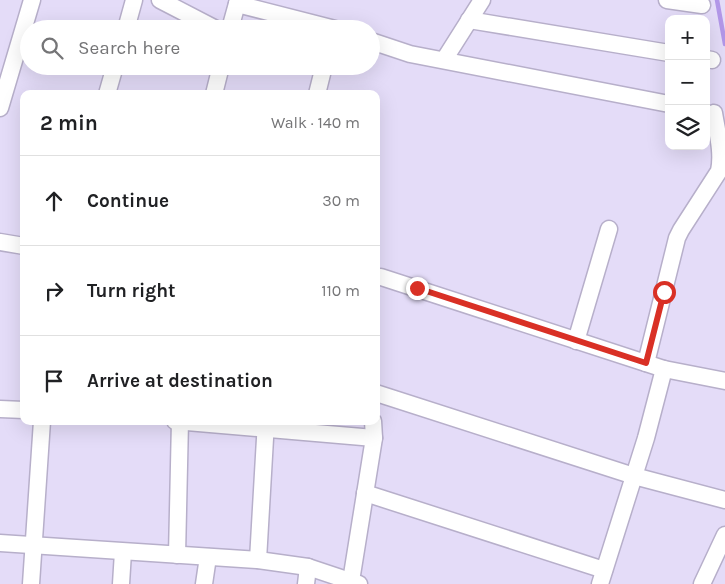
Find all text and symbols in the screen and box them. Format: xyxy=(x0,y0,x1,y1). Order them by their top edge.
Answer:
map controls xyxy=(665,15,710,150)
button: + xyxy=(665,15,710,60)
search box xyxy=(20,20,380,75)
icon: search xyxy=(38,34,66,62)
text: Search here xyxy=(78,37,180,59)
button: − xyxy=(665,60,710,105)
button: layers xyxy=(665,105,710,150)
text: 2 min xyxy=(40,111,98,135)
text: Walk · 140 m xyxy=(271,113,360,132)
icon: ahead xyxy=(40,187,68,215)
text: Continue xyxy=(87,190,169,212)
text: 30 m xyxy=(322,191,360,210)
icon: right xyxy=(40,277,68,305)
route end xyxy=(406,277,429,300)
text: Turn right xyxy=(87,280,176,302)
text: 110 m xyxy=(321,281,360,300)
route start xyxy=(653,281,676,304)
icon: arrive xyxy=(40,367,68,395)
text: Arrive at destination xyxy=(87,370,273,392)

